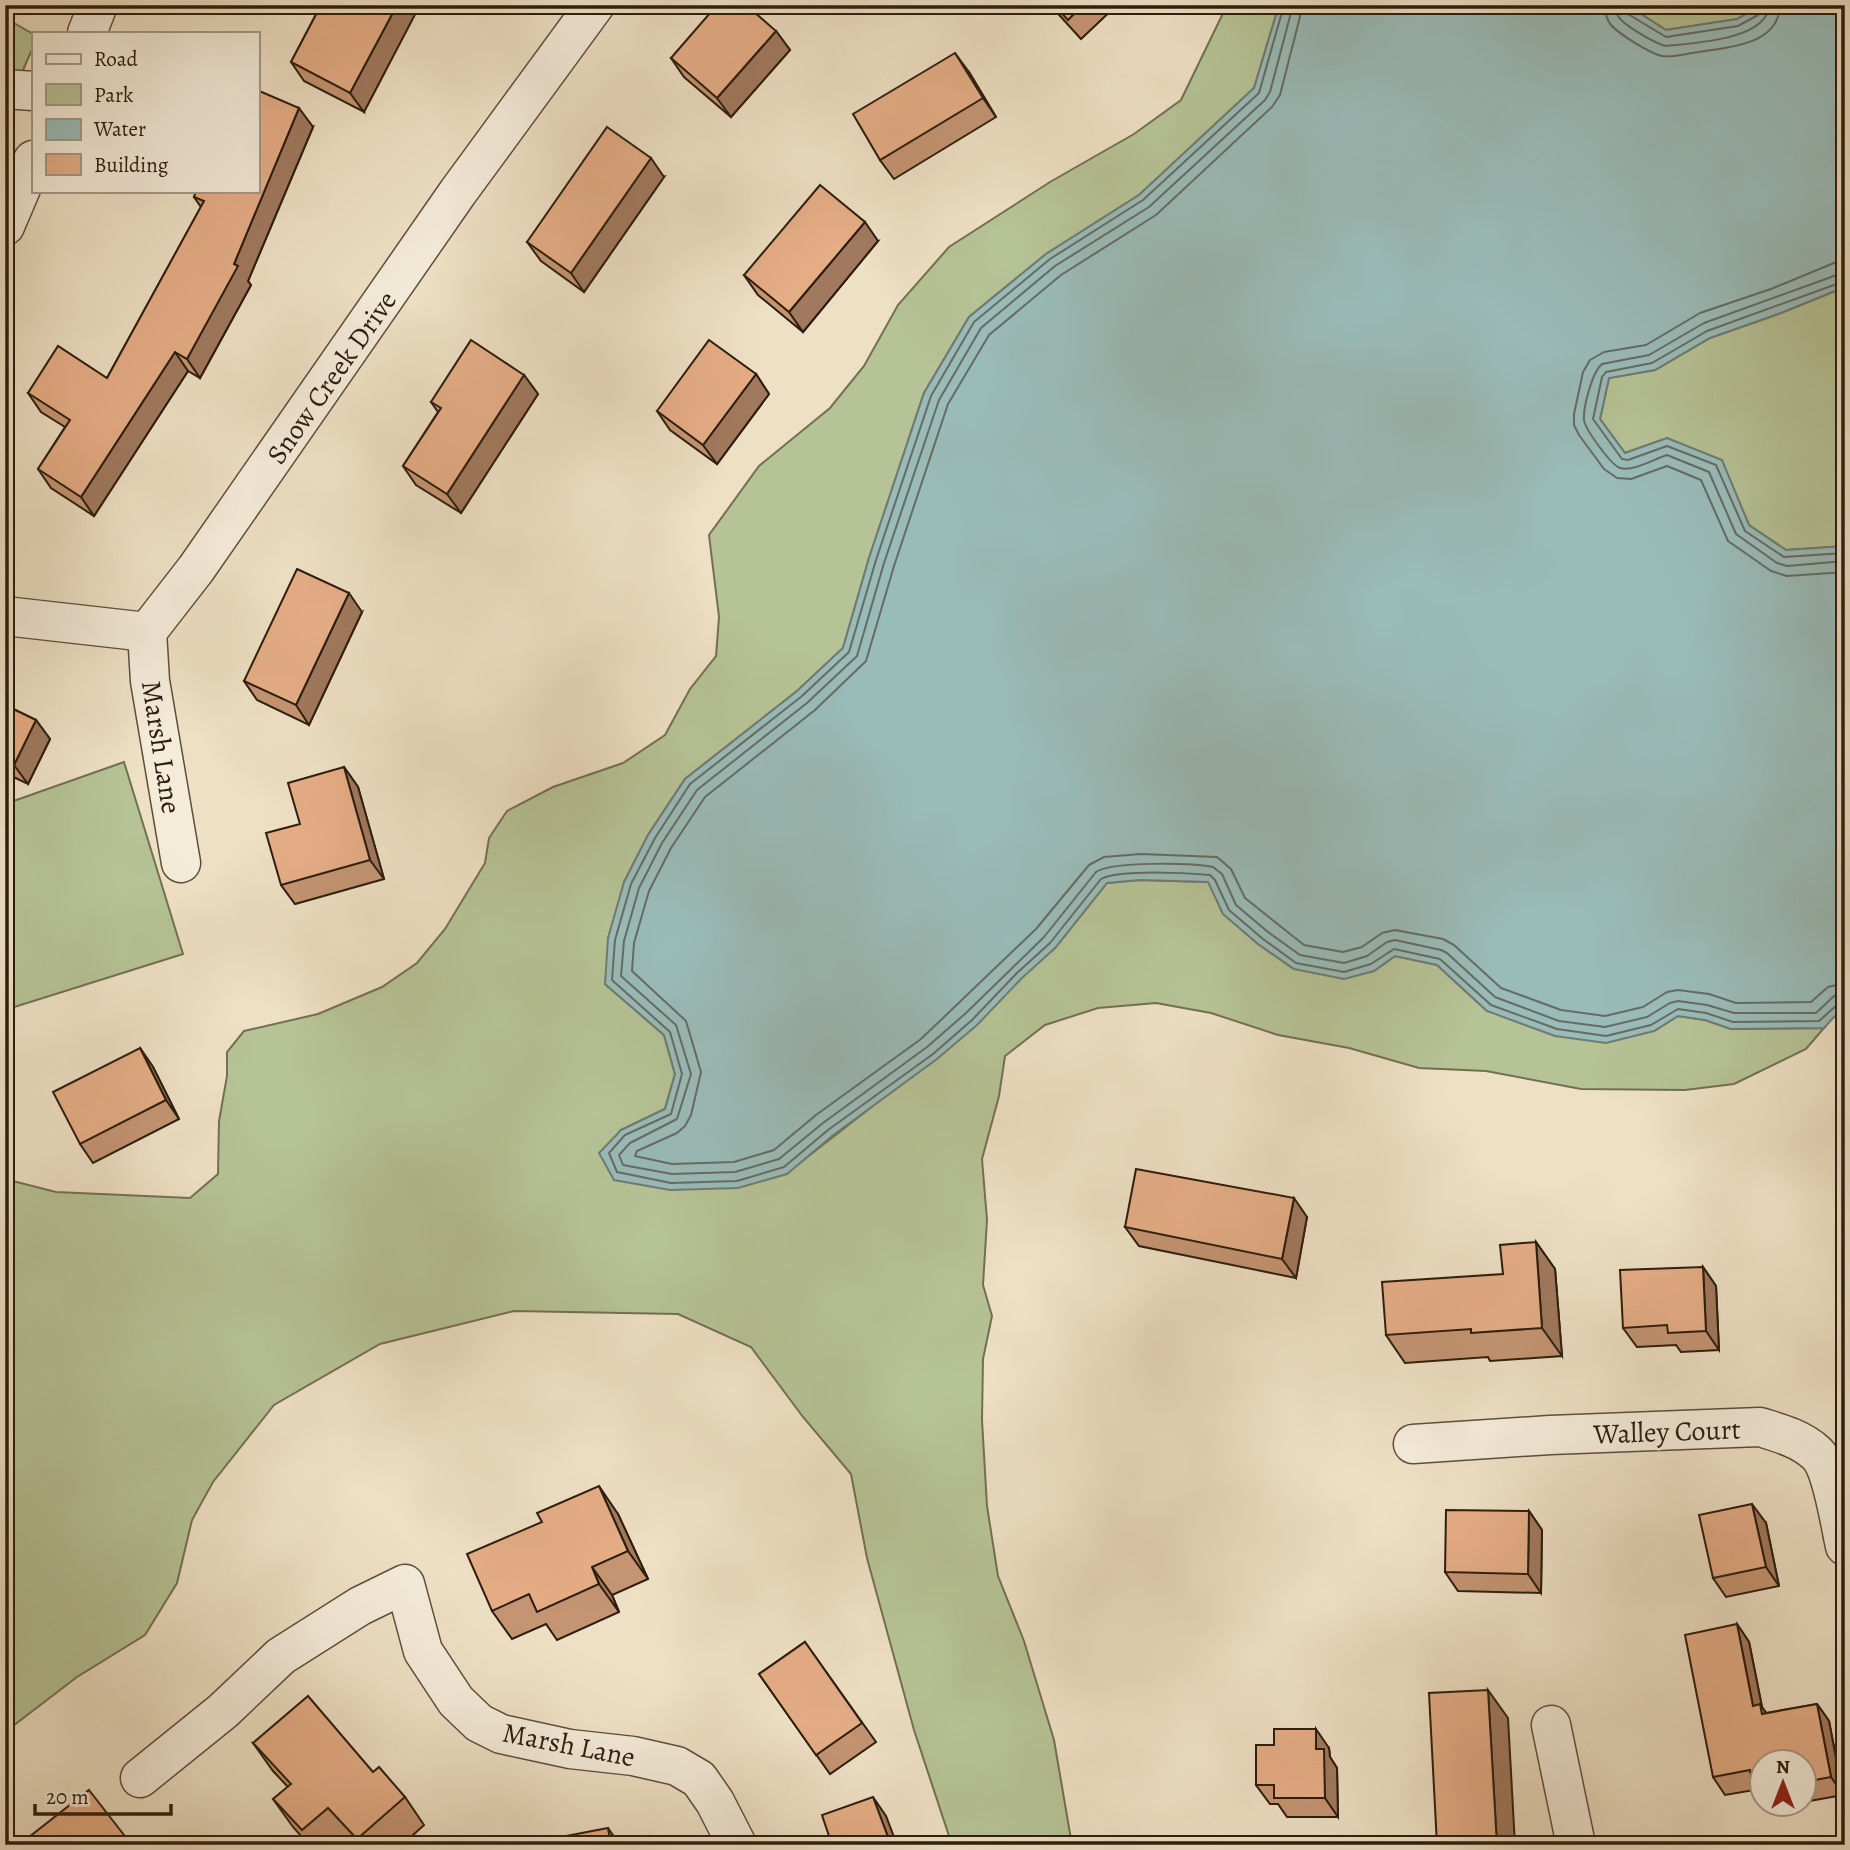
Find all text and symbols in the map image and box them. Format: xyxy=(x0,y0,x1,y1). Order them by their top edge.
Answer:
legend xyxy=(32,32,259,192)
text: Road xyxy=(94,45,138,73)
text: Park xyxy=(94,81,134,109)
text: Water xyxy=(93,115,146,143)
text: Building xyxy=(94,151,169,179)
street label: Snow Creek Drive xyxy=(258,283,406,472)
street label: Marsh Lane xyxy=(132,678,190,816)
street label: Walley Court xyxy=(1592,1410,1741,1454)
street label: Marsh Lane xyxy=(499,1714,638,1776)
north arrow xyxy=(1748,1748,1818,1818)
text: N xyxy=(1776,1754,1790,1780)
scale bar xyxy=(35,1773,172,1817)
text: 20 m xyxy=(46,1783,89,1811)

